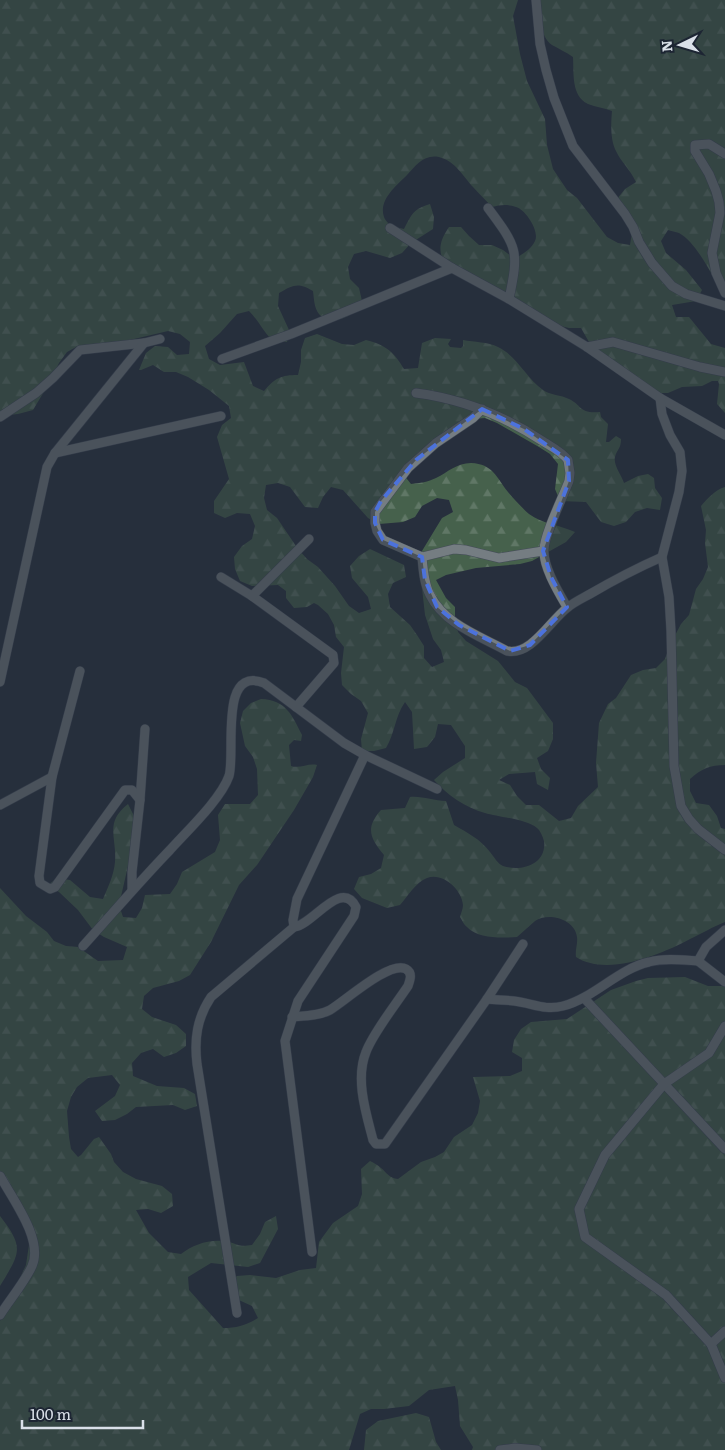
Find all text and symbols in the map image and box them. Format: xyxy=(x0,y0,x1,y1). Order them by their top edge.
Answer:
north arrow xyxy=(655,20,705,70)
text: N xyxy=(656,39,677,53)
scale bar xyxy=(22,1398,144,1430)
text: 100 m xyxy=(30,1402,71,1425)

